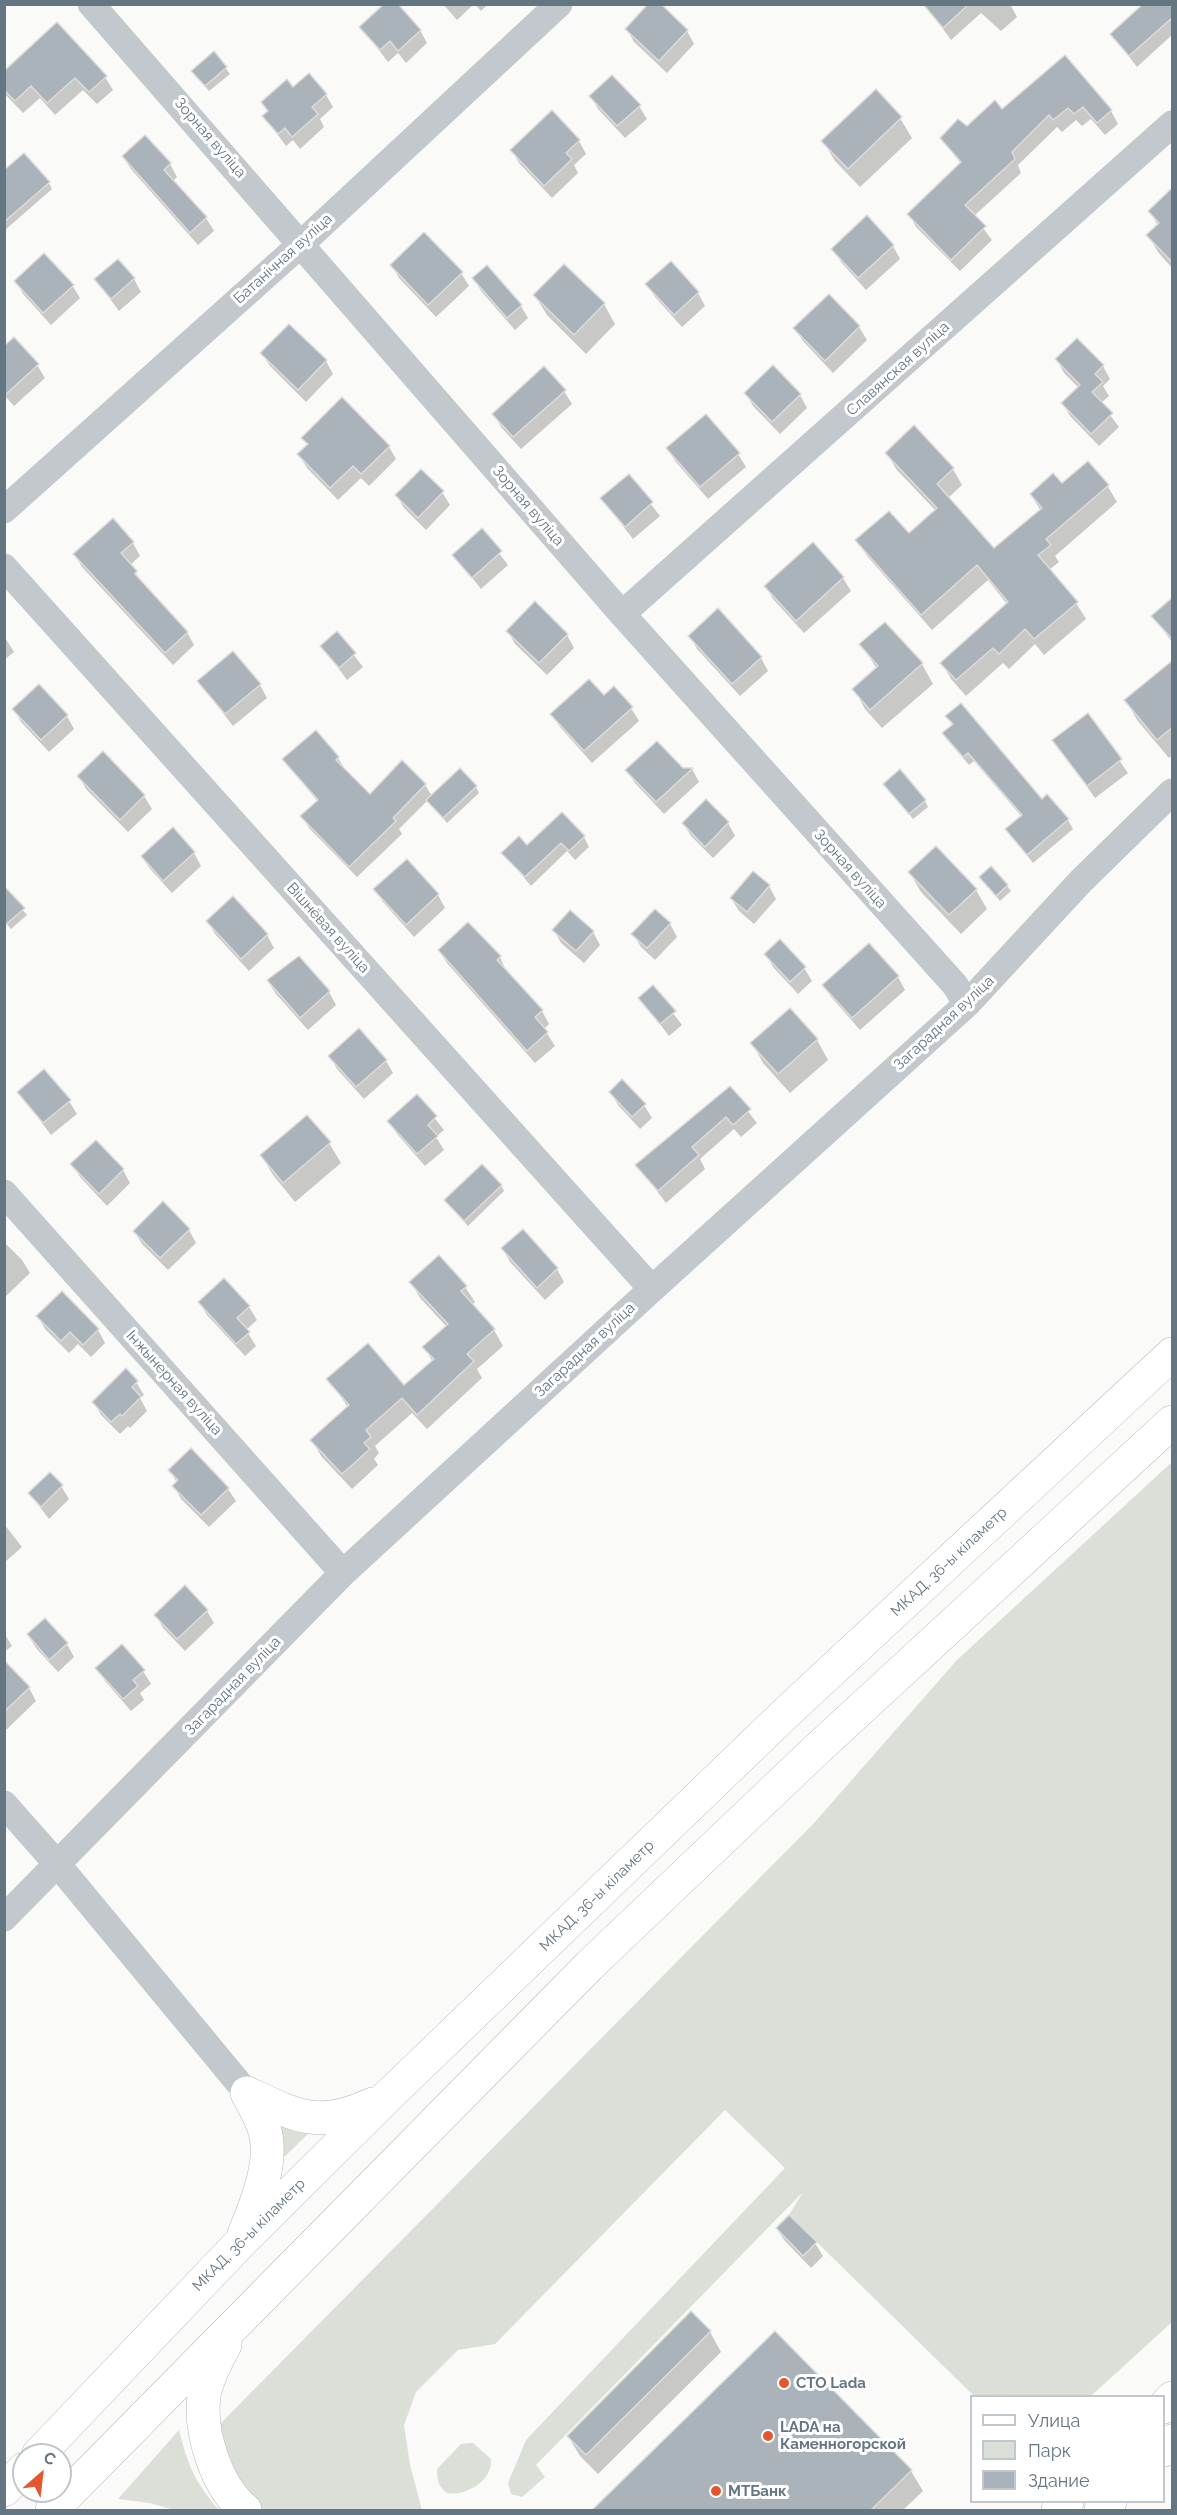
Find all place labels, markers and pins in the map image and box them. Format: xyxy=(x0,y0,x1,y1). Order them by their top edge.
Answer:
place label: СТО Lada xyxy=(796,2374,866,2392)
marker: СТО Lada xyxy=(777,2376,791,2390)
place label: LADA на Каменногорской xyxy=(780,2418,906,2453)
marker: LADA на Каменногорской xyxy=(761,2429,775,2443)
place label: МТБанк xyxy=(728,2482,786,2500)
marker: МТБанк xyxy=(709,2484,723,2498)

